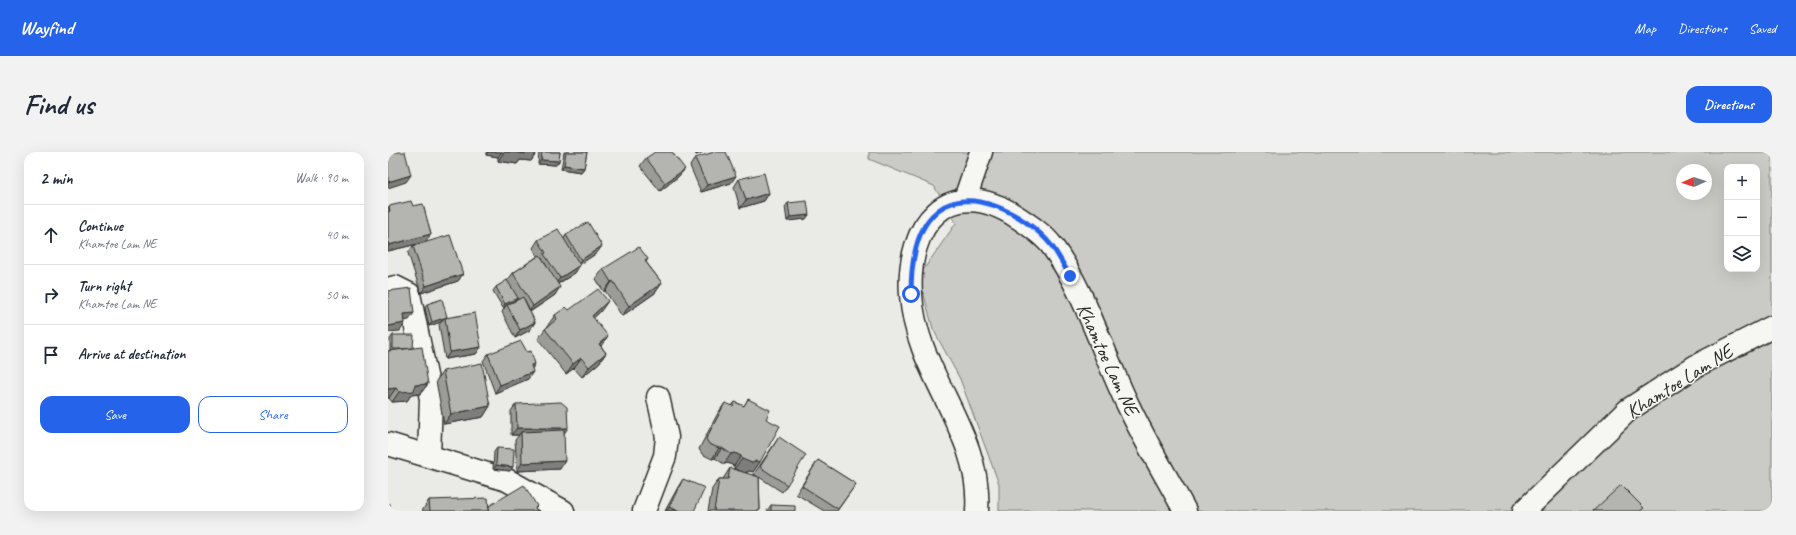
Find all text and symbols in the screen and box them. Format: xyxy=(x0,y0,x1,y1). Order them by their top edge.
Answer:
text: Wayfind xyxy=(20,16,73,40)
text: Map xyxy=(1635,20,1656,37)
text: Directions xyxy=(1678,20,1727,37)
text: Saved xyxy=(1749,20,1776,37)
button: Directions xyxy=(1686,86,1772,123)
text: Find us xyxy=(24,87,94,122)
north arrow xyxy=(1676,164,1712,200)
map controls xyxy=(1724,164,1760,272)
button: + xyxy=(1724,164,1760,200)
text: 2 min xyxy=(40,168,73,189)
text: Walk · 90 m xyxy=(295,170,348,186)
button: − xyxy=(1724,200,1760,236)
text: Continue xyxy=(78,217,123,236)
icon: ahead xyxy=(40,224,62,246)
text: 40 m xyxy=(326,227,348,243)
text: Khamtoe Lam NE xyxy=(78,236,156,252)
button: layers xyxy=(1724,236,1760,272)
route end xyxy=(1061,267,1079,285)
text: Turn right xyxy=(78,277,131,296)
icon: right xyxy=(40,284,62,306)
route start xyxy=(902,285,920,303)
text: 50 m xyxy=(326,287,348,303)
text: Khamtoe Lam NE xyxy=(78,296,156,312)
street label: Khamtoe Lam NE xyxy=(1071,299,1145,421)
street label: Khamtoe Lam NE xyxy=(1621,338,1739,424)
icon: arrive xyxy=(40,344,62,366)
text: Arrive at destination xyxy=(78,345,185,364)
button: Save xyxy=(40,396,190,433)
button: Share xyxy=(198,396,348,433)

